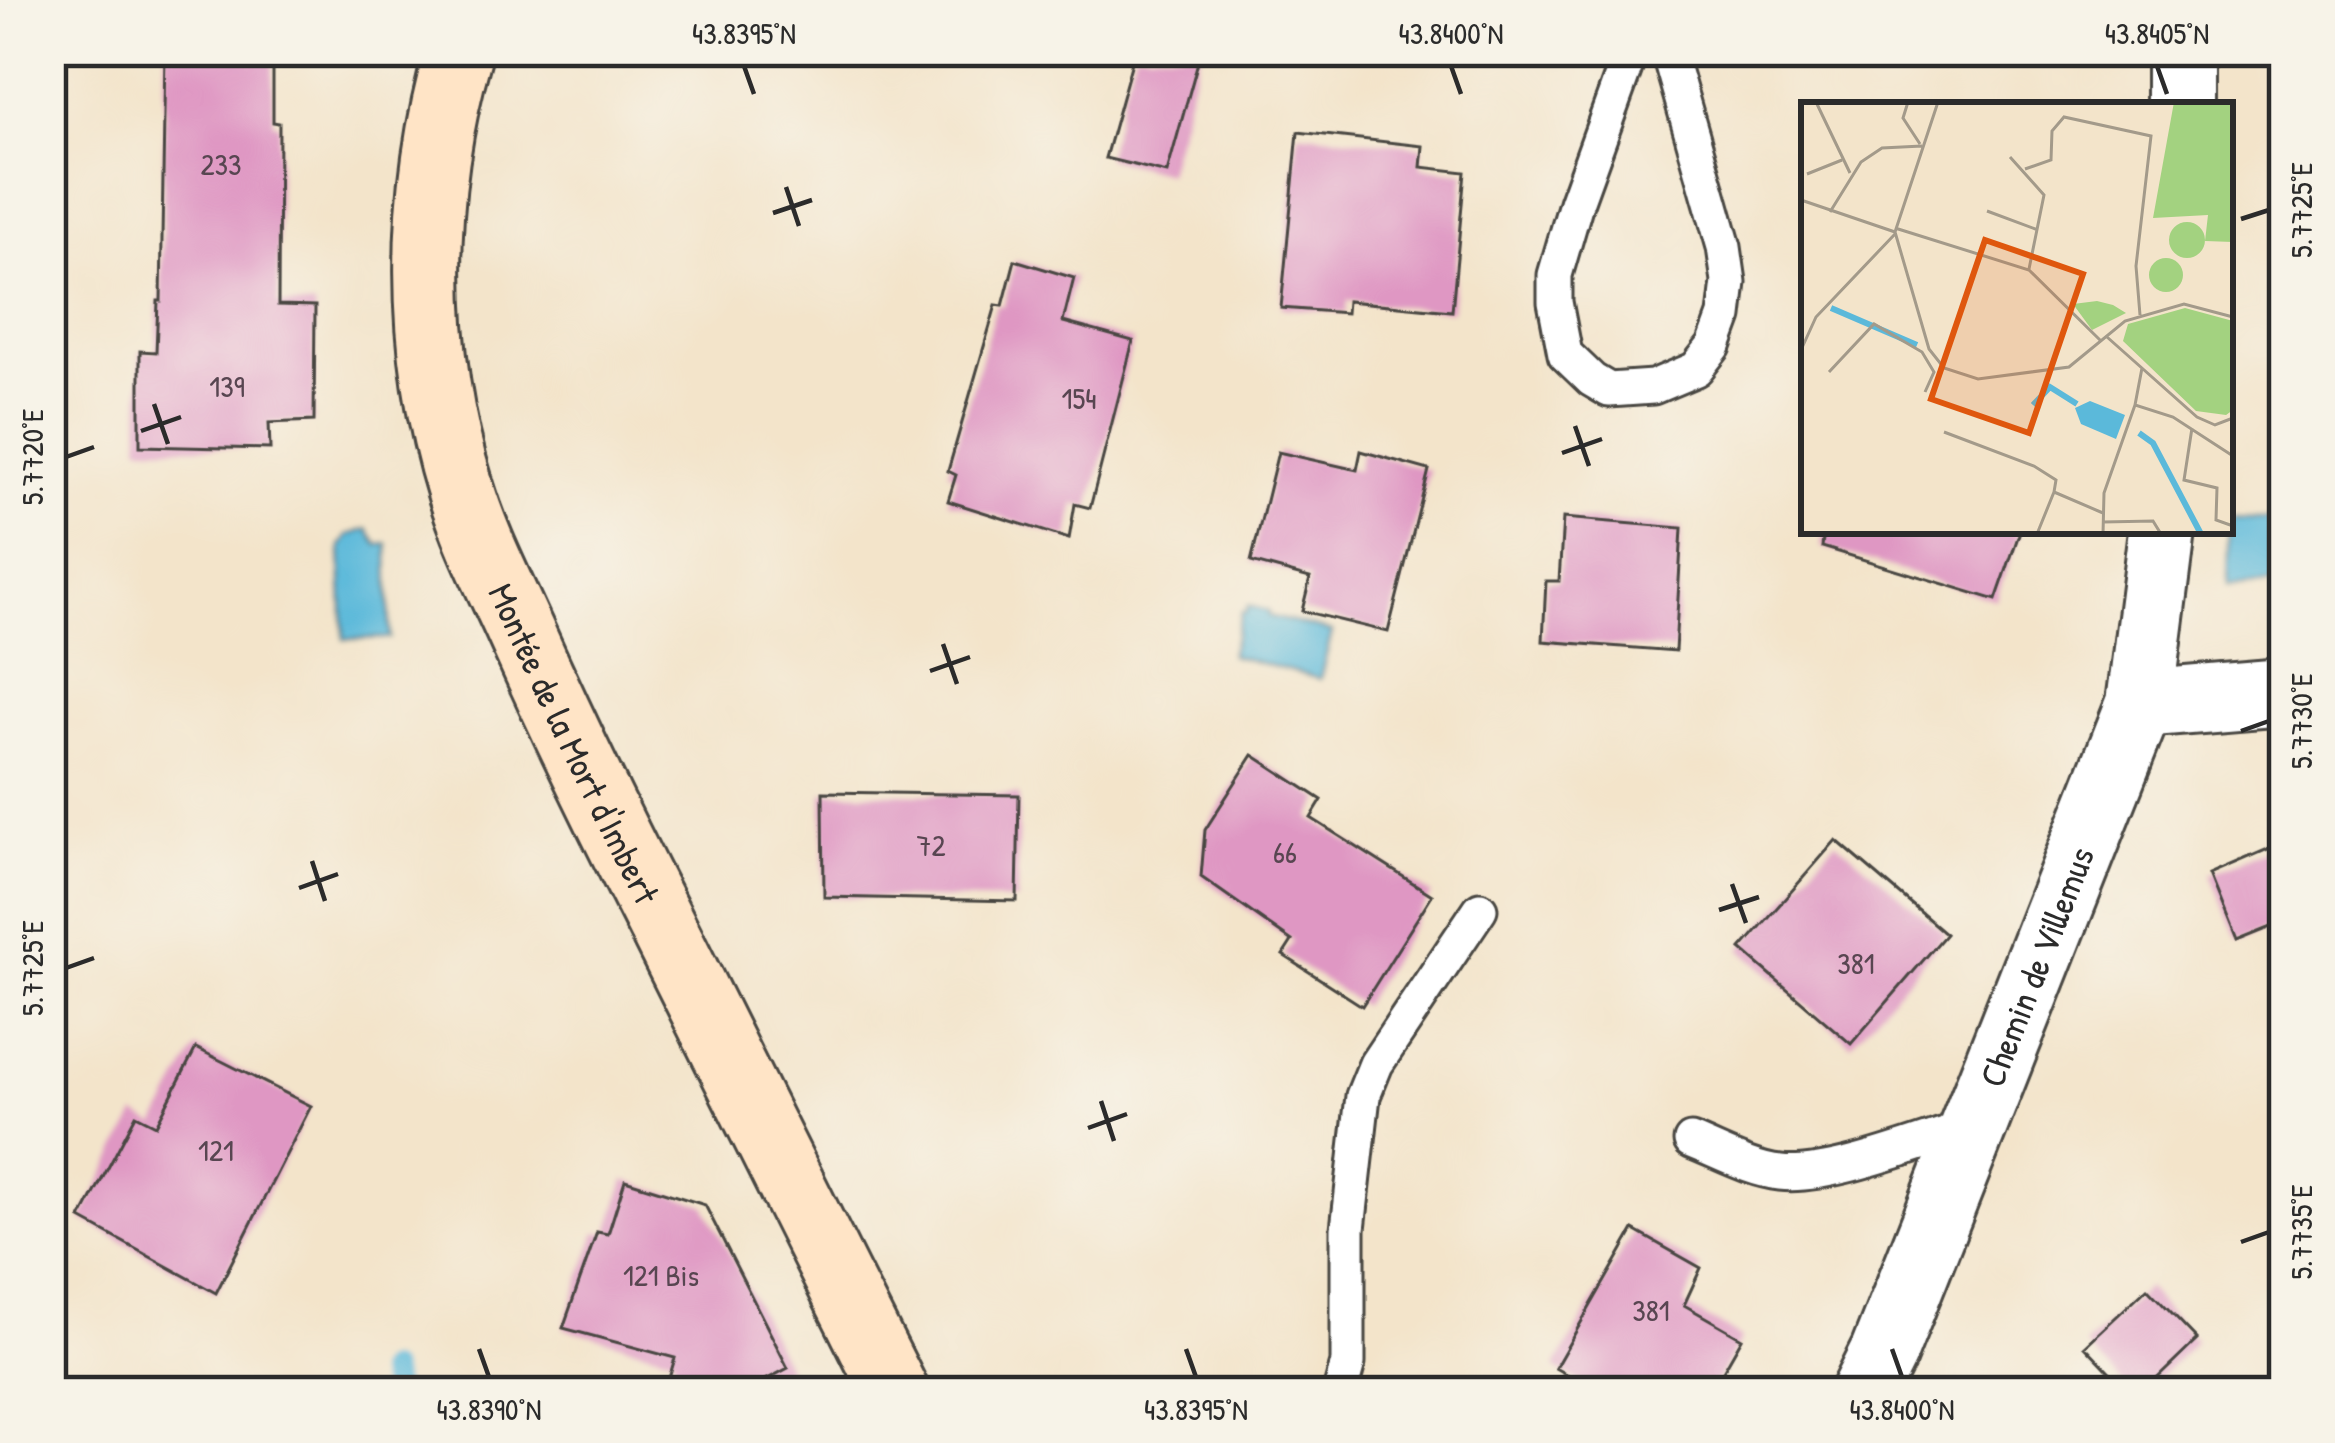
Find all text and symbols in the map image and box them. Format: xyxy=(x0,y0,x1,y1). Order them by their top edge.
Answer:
text: 43.8395°N xyxy=(692,13,796,53)
text: 43.8400°N xyxy=(1398,13,1504,53)
text: 43.8405°N xyxy=(2105,13,2209,53)
inset map xyxy=(1801,102,2233,534)
house number: 233 xyxy=(201,144,241,184)
text: 5.7725°E xyxy=(2281,162,2321,258)
house number: 139 xyxy=(209,366,245,406)
house number: 154 xyxy=(1062,378,1096,418)
text: 5.7720°E xyxy=(12,409,52,505)
street label: Montée de la Mort d'Imbert xyxy=(478,575,672,912)
text: 5.7730°E xyxy=(2281,673,2321,769)
house number: 72 xyxy=(917,825,945,865)
house number: 66 xyxy=(1273,832,1297,872)
street label: Chemin de Villemus xyxy=(1966,839,2105,1094)
text: 5.7725°E xyxy=(12,920,52,1016)
house number: 381 xyxy=(1837,943,1875,983)
house number: 121 xyxy=(198,1130,234,1170)
text: 5.7735°E xyxy=(2281,1184,2321,1280)
house number: 121 Bis xyxy=(623,1255,699,1295)
house number: 381 xyxy=(1632,1290,1670,1330)
text: 43.8390°N xyxy=(437,1389,541,1429)
text: 43.8395°N xyxy=(1144,1389,1248,1429)
text: 43.8400°N xyxy=(1849,1389,1955,1429)

